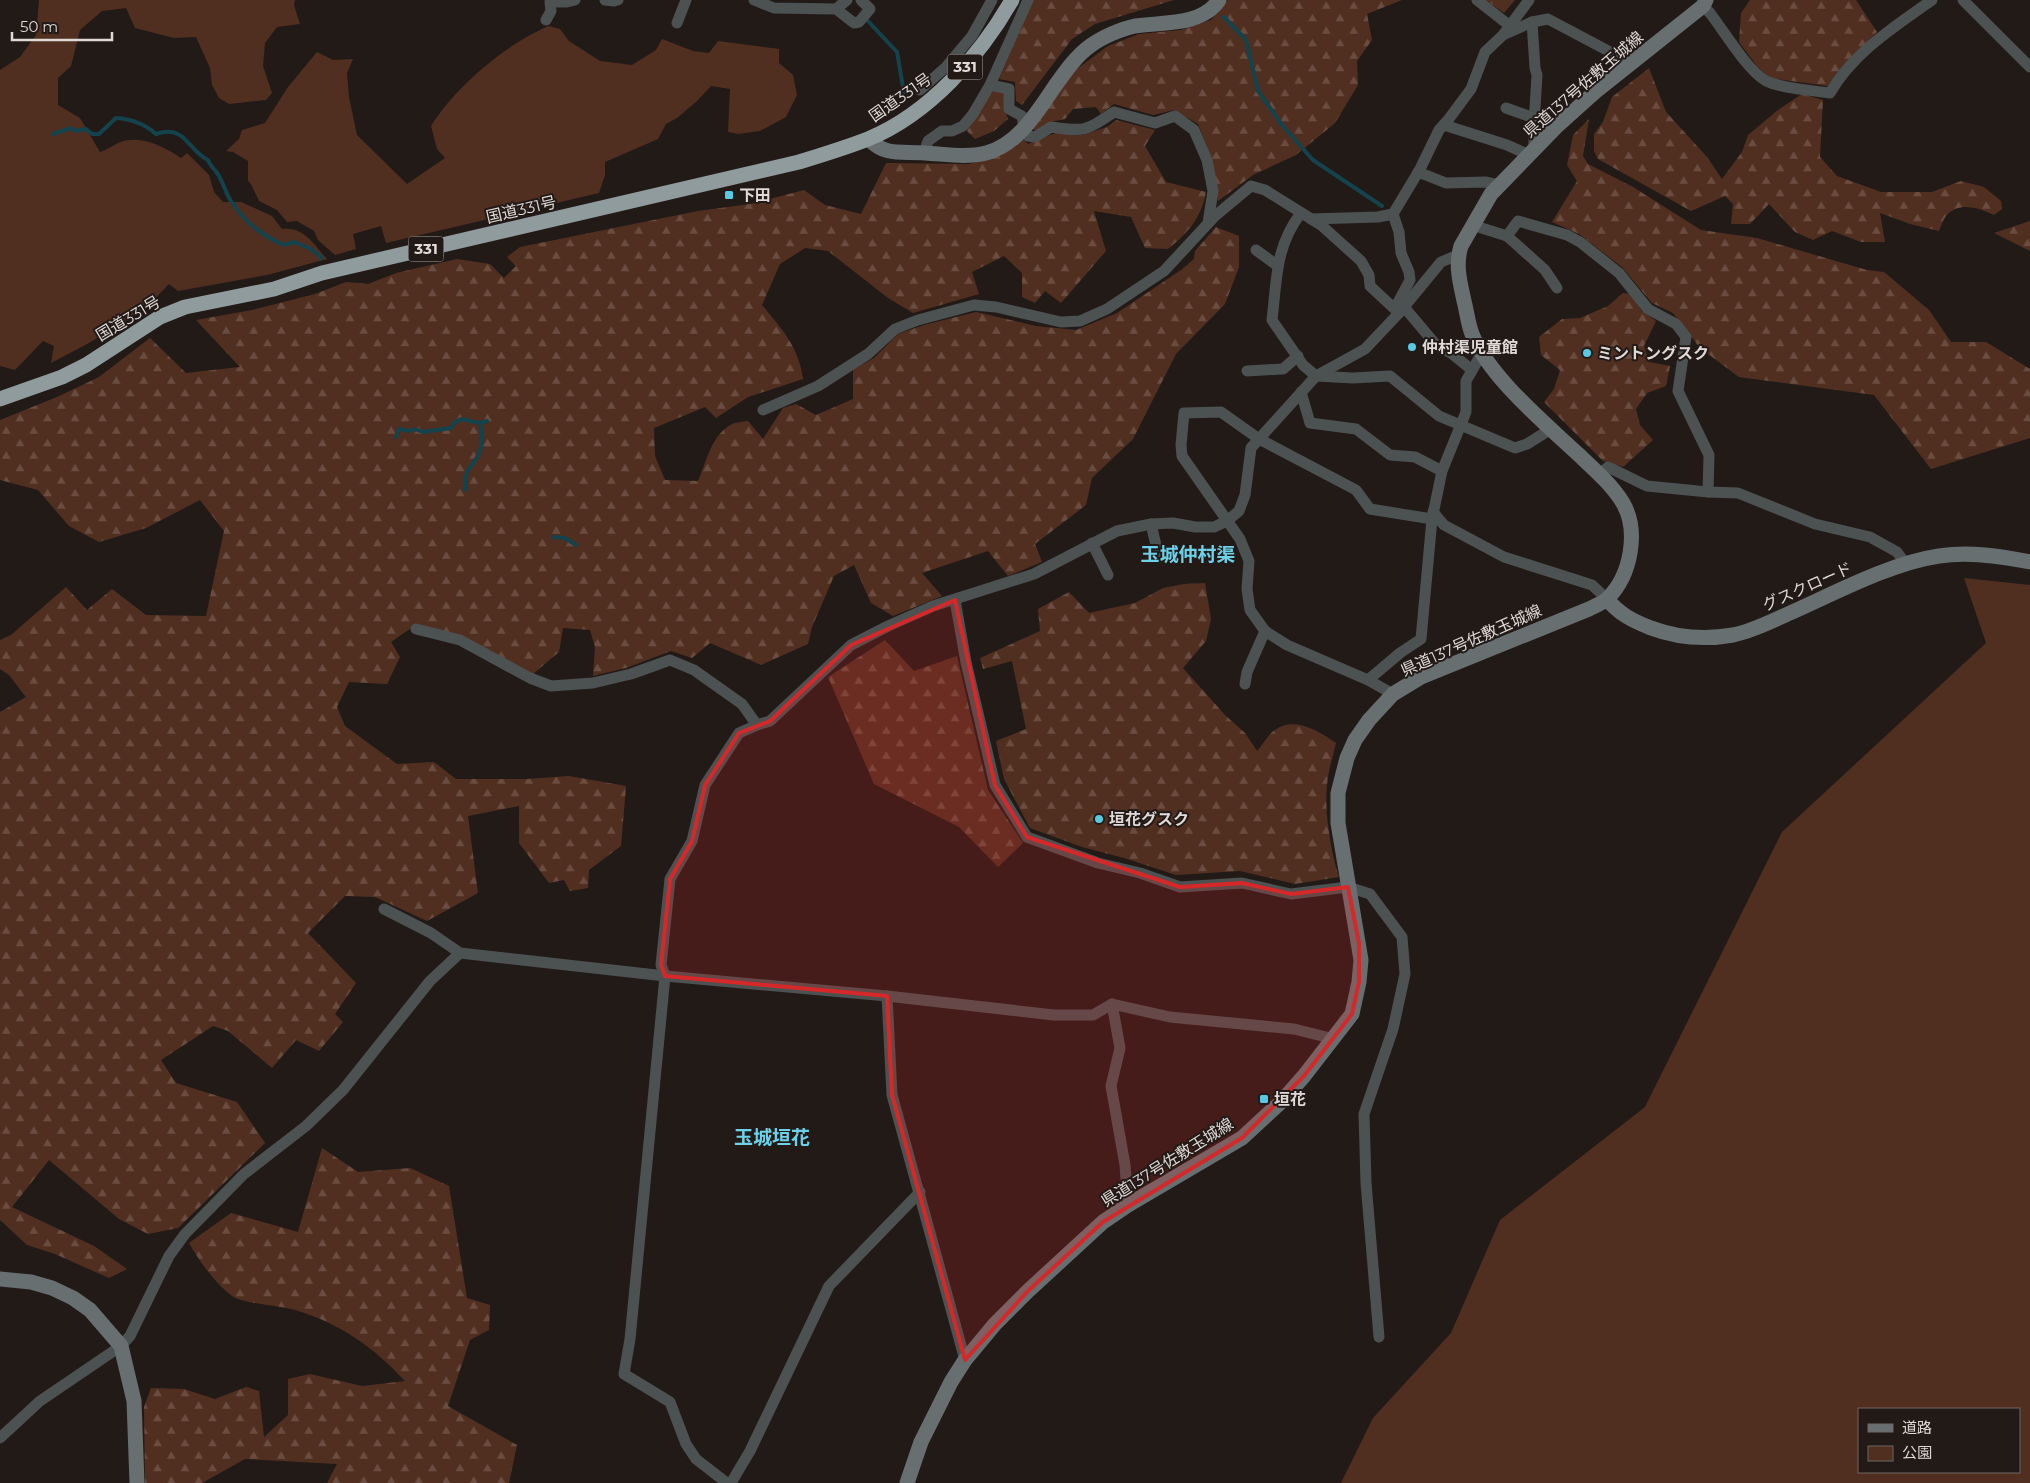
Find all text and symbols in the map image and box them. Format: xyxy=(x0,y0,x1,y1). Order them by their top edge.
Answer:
scale bar xyxy=(12,10,112,42)
text: 50 m xyxy=(20,17,58,36)
street label: 県道137号佐敷玉城線 xyxy=(1520,27,1647,141)
road number: 331 xyxy=(948,54,982,80)
street label: 国道331号 xyxy=(865,69,935,126)
place label: 下田 xyxy=(739,186,771,205)
marker: 下田 xyxy=(723,189,735,201)
street label: 国道331号 xyxy=(484,192,558,227)
road number: 331 xyxy=(408,236,444,262)
street label: 国道331号 xyxy=(93,292,164,345)
place label: 仲村渠児童館 xyxy=(1422,338,1518,357)
marker: 仲村渠児童館 xyxy=(1406,341,1418,353)
place label: ミントングスク xyxy=(1597,344,1709,363)
marker: ミントングスク xyxy=(1581,347,1593,359)
district label: 玉城仲村渠 xyxy=(1140,543,1236,566)
street label: グスクロード xyxy=(1759,558,1855,615)
street label: 県道137号佐敷玉城線 xyxy=(1398,601,1545,680)
place label: 垣花グスク xyxy=(1109,810,1189,829)
marker: 垣花グスク xyxy=(1093,813,1105,825)
place label: 垣花 xyxy=(1274,1090,1306,1109)
marker: 垣花 xyxy=(1258,1093,1270,1105)
street label: 県道137号佐敷玉城線 xyxy=(1098,1114,1237,1211)
district label: 玉城垣花 xyxy=(734,1126,810,1149)
legend xyxy=(1858,1408,2020,1473)
text: 道路 xyxy=(1902,1418,1932,1437)
text: 公園 xyxy=(1902,1443,1932,1462)

